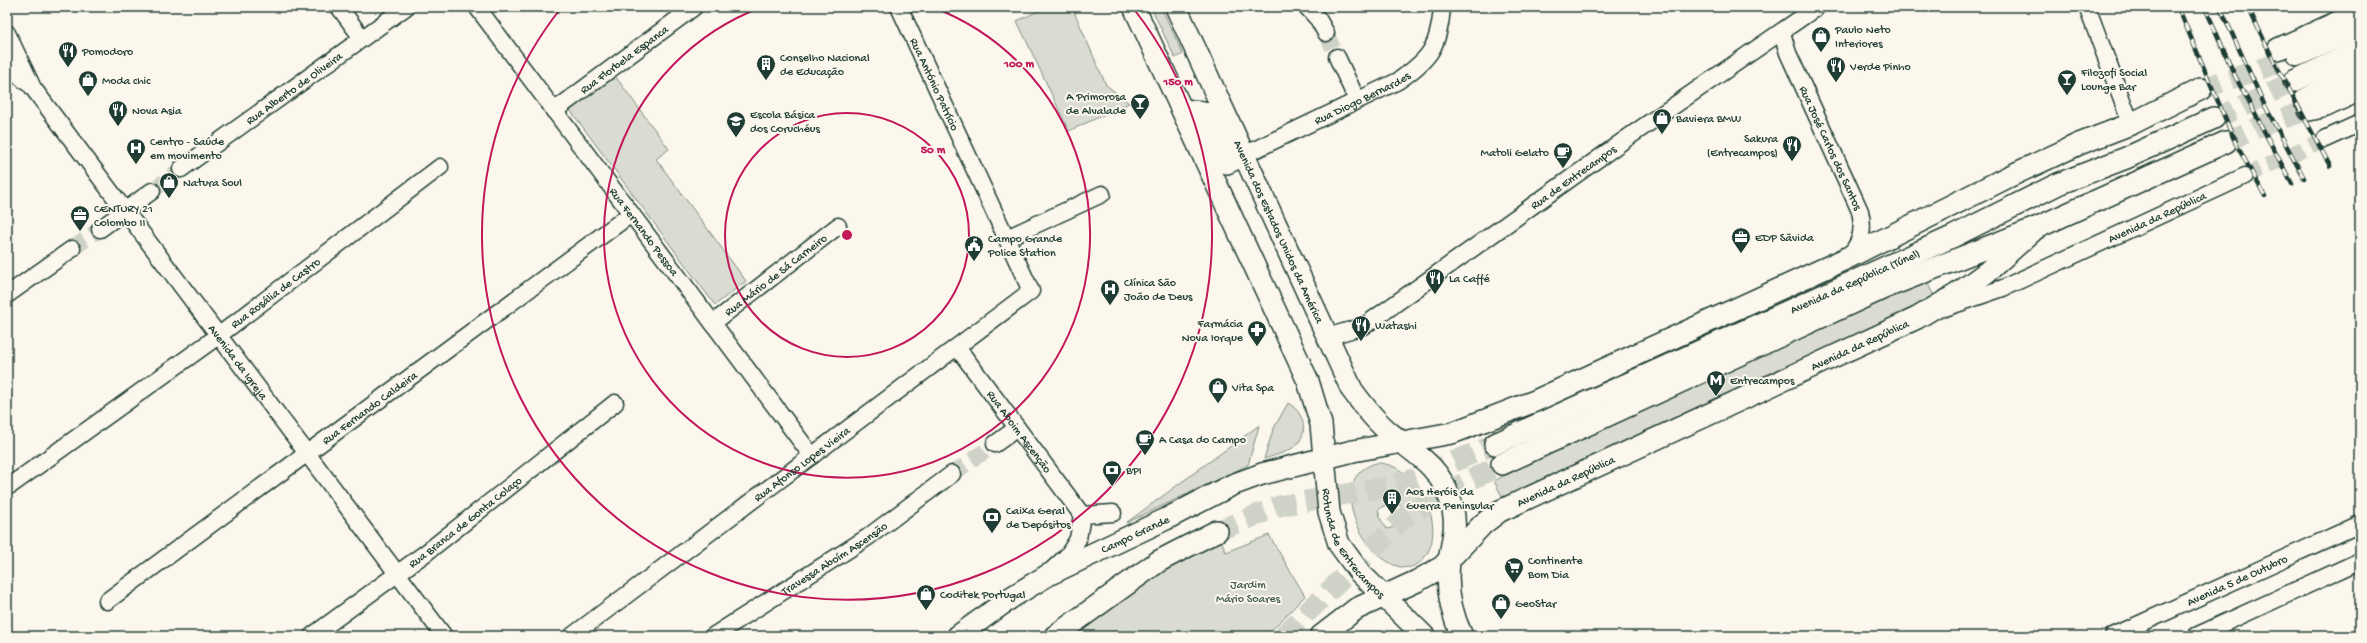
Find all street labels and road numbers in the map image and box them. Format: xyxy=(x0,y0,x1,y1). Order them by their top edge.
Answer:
street label: Rua Florbela Espanca xyxy=(578,23,672,98)
street label: Rua António Patrício xyxy=(906,36,961,133)
street label: Rua Alberto de Oliveira xyxy=(244,50,346,129)
street label: Rua Diogo Bernardes xyxy=(1313,69,1414,129)
street label: Rua José Carlos dos Santos xyxy=(1795,84,1864,213)
street label: Avenida dos Estados Unidos da América xyxy=(1229,139,1326,326)
street label: Rua de Entrecampos xyxy=(1529,143,1620,214)
street label: Rua Fernando Pessoa xyxy=(605,186,681,280)
street label: Avenida da República xyxy=(2107,190,2209,247)
street label: Rua Mário de Sá Carneiro xyxy=(723,232,831,320)
street label: Avenida da República (Túnel) xyxy=(1789,247,1923,318)
street label: Rua Rosália de Castro xyxy=(229,255,324,333)
street label: Avenida da República xyxy=(1809,318,1912,375)
street label: Avenida da Igreja xyxy=(204,323,270,404)
street label: Rua Fernando Caldeira xyxy=(320,369,421,449)
street label: Rua Aboim Ascenção xyxy=(983,388,1053,477)
street label: Rua Afonso Lopes Vieira xyxy=(752,424,854,506)
street label: Avenida da República xyxy=(1515,454,1618,511)
street label: Rua Branca de Gonta Colaço xyxy=(407,474,526,572)
street label: Rotunda de Entrecampos xyxy=(1318,488,1387,603)
street label: Campo Grande xyxy=(1099,513,1173,558)
street label: Travessa Aboím Ascensão xyxy=(779,520,891,600)
street label: Avenida 5 de Outubro xyxy=(2185,553,2290,611)

